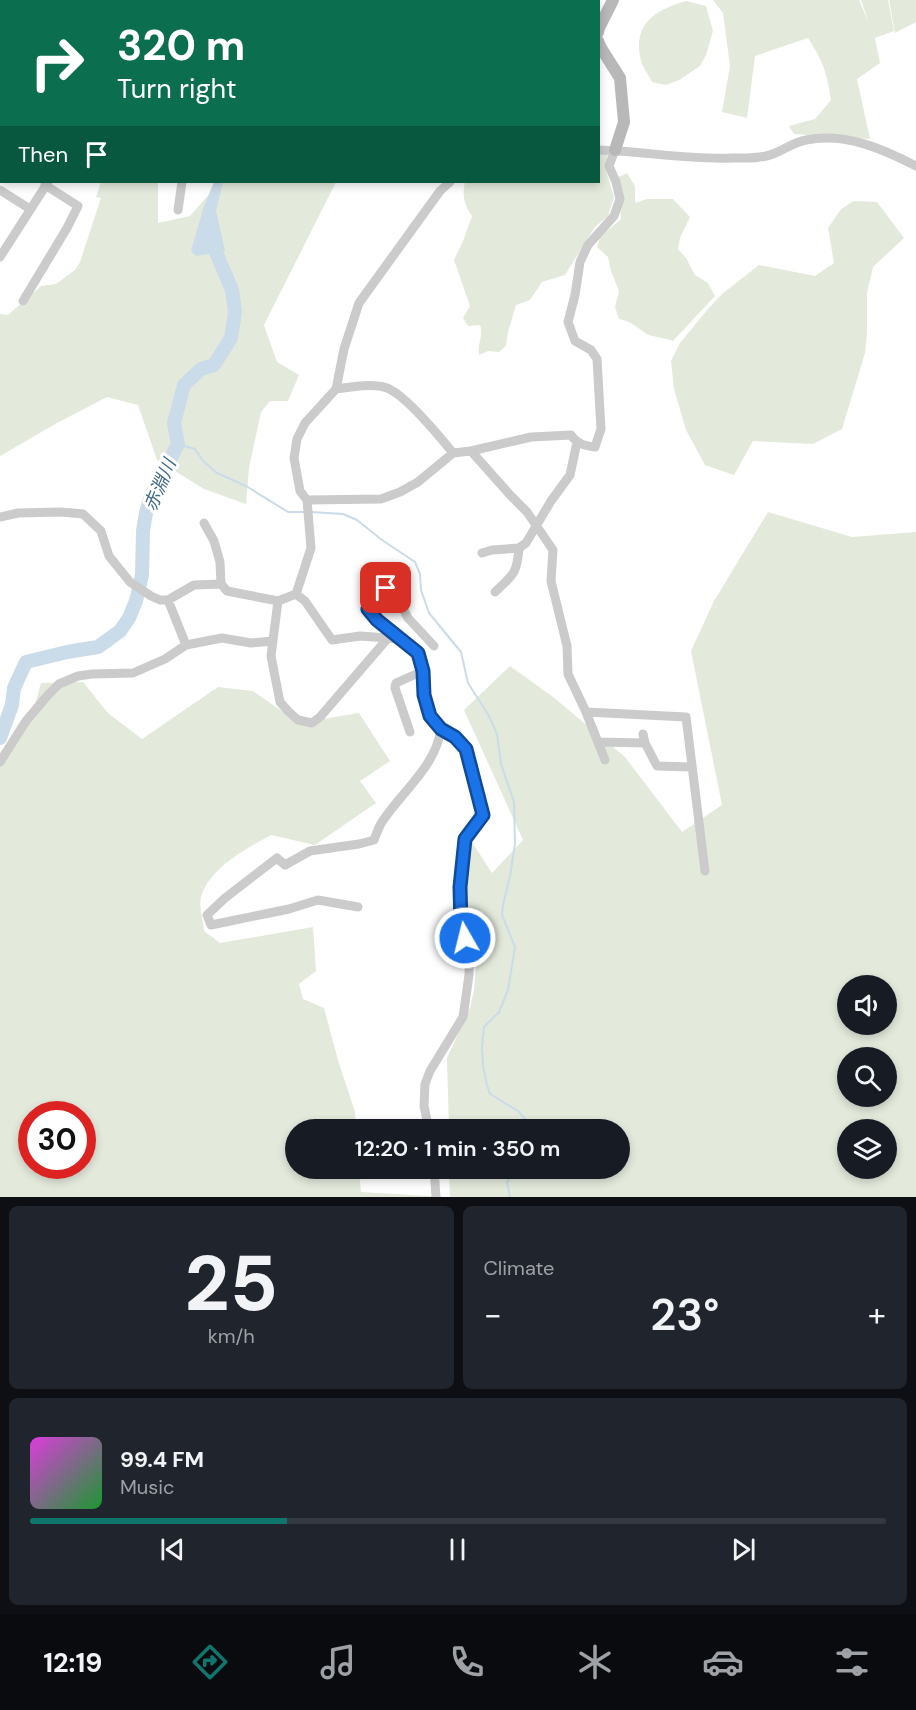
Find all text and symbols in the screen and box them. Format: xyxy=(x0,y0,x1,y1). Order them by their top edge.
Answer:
text: 320 m xyxy=(117,18,245,73)
icon: right xyxy=(18,24,96,102)
text: Turn right xyxy=(117,71,237,106)
icon: arrive xyxy=(80,138,113,171)
text: Then xyxy=(18,140,68,169)
water label: 赤淵川 xyxy=(138,454,182,515)
pin xyxy=(360,562,411,613)
icon: arrive xyxy=(369,571,402,604)
position arrow xyxy=(433,906,497,970)
map controls xyxy=(837,975,897,1179)
button: sound xyxy=(837,975,897,1035)
button: search xyxy=(837,1047,897,1107)
speed limit sign: 30 xyxy=(18,1101,96,1179)
button: layers xyxy=(837,1119,897,1179)
text: 12:20 · 1 min · 350 m xyxy=(355,1134,560,1163)
text: 25 xyxy=(184,1233,278,1334)
text: Climate xyxy=(484,1255,554,1281)
text: 23° xyxy=(650,1285,719,1344)
text: − xyxy=(484,1293,502,1336)
text: + xyxy=(868,1293,886,1336)
text: km/h xyxy=(208,1323,255,1349)
text: 99.4 FM xyxy=(120,1445,204,1474)
text: Music xyxy=(120,1474,175,1500)
icon: previous xyxy=(156,1533,189,1566)
icon: pause xyxy=(441,1533,474,1566)
icon: next xyxy=(727,1533,760,1566)
icon: directions xyxy=(189,1641,231,1683)
icon: music xyxy=(317,1641,359,1683)
icon: phone xyxy=(446,1641,488,1683)
icon: climate xyxy=(574,1641,616,1683)
icon: car xyxy=(702,1641,744,1683)
icon: filters xyxy=(831,1641,873,1683)
text: 12:19 xyxy=(43,1645,102,1680)

